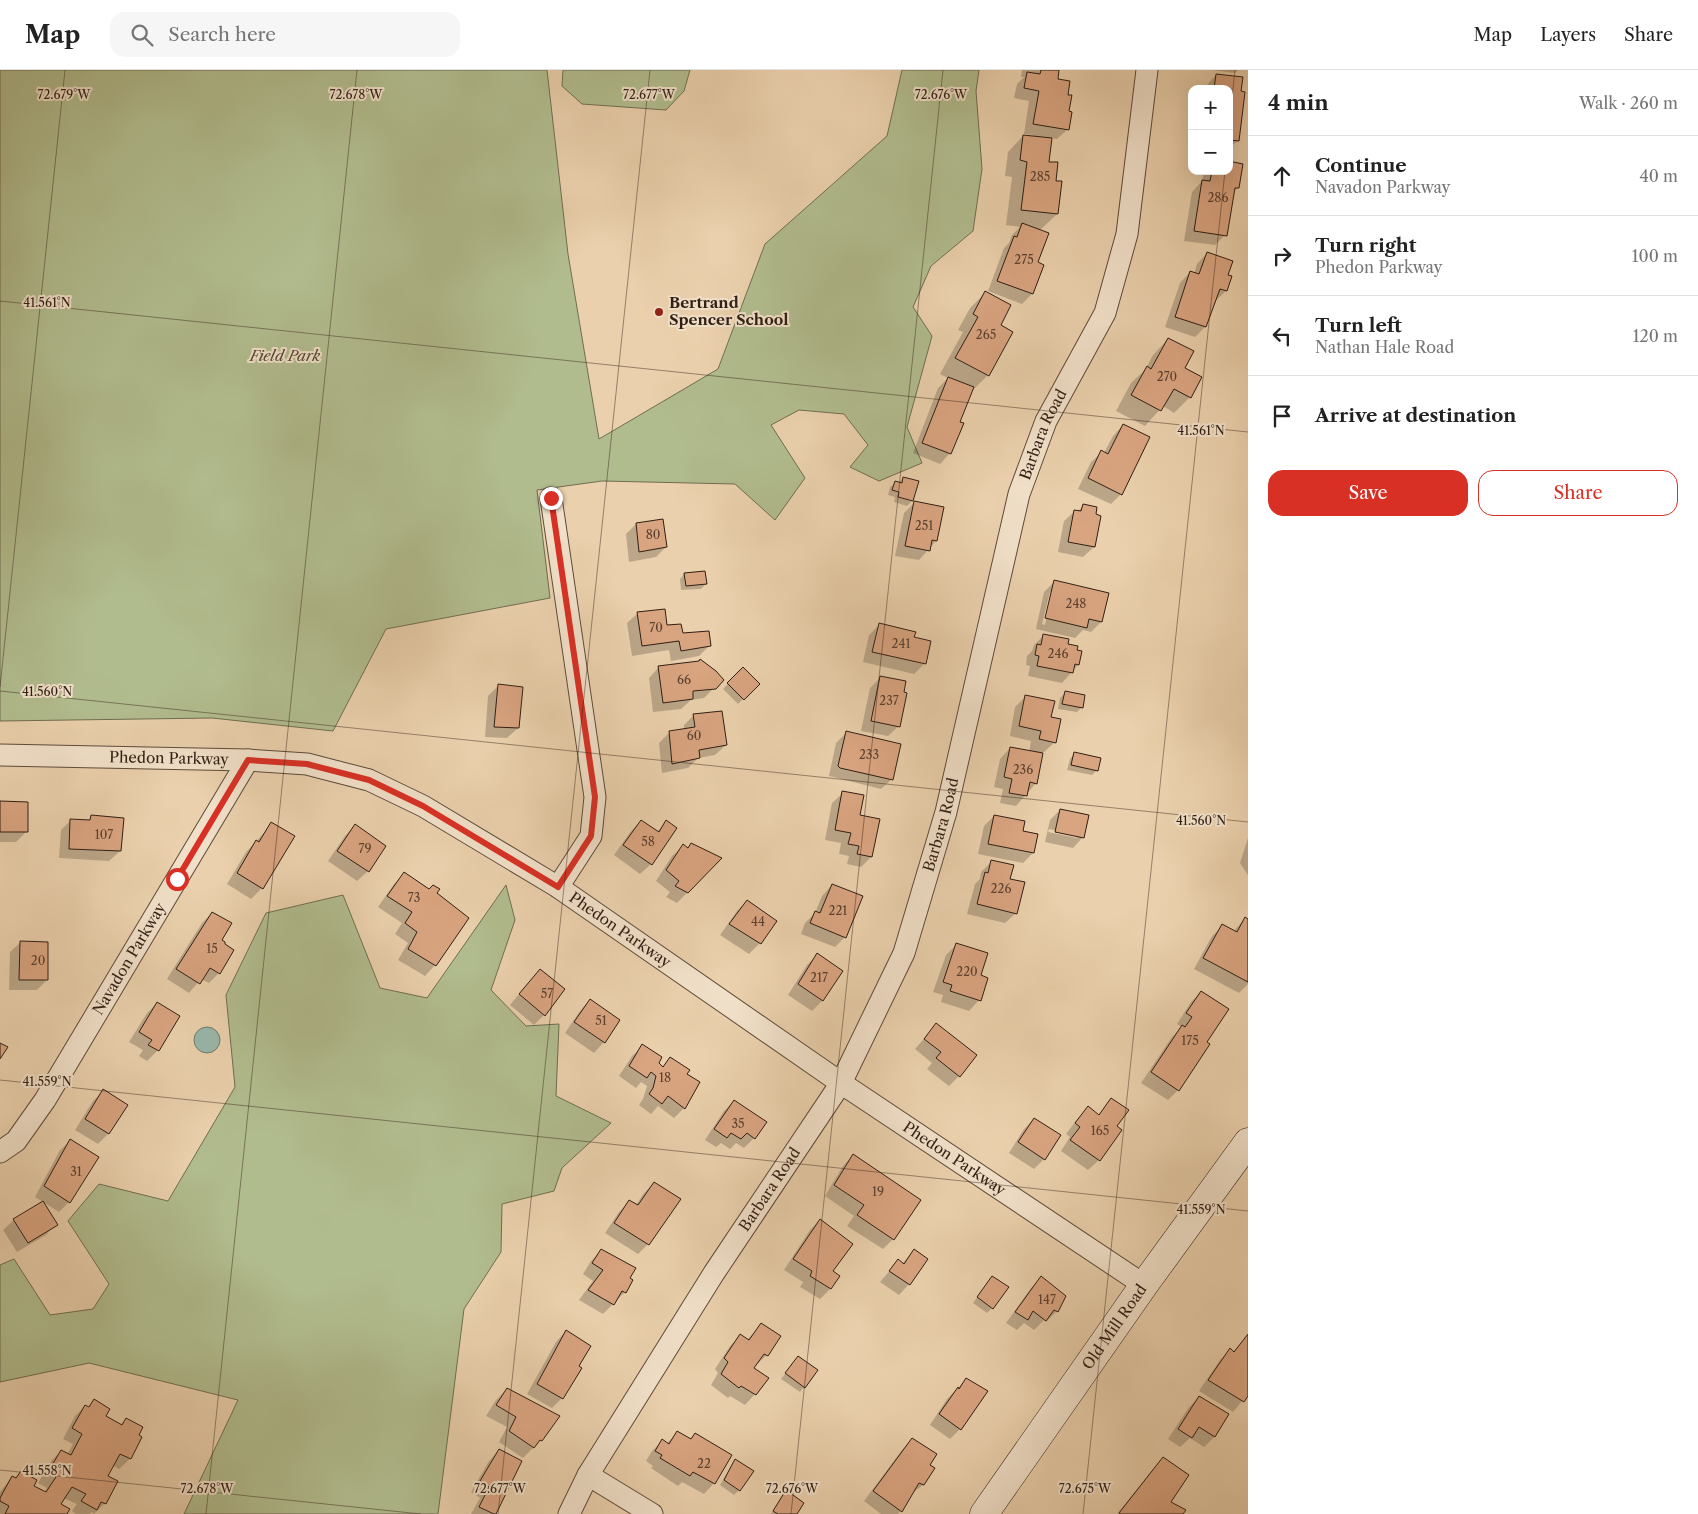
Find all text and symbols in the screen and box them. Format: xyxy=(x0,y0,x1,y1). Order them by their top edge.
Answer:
search box xyxy=(110,12,460,57)
text: Map xyxy=(25,20,80,49)
icon: search xyxy=(128,21,156,49)
text: Search here xyxy=(168,23,276,46)
text: Map xyxy=(1474,24,1512,46)
text: Layers xyxy=(1540,24,1596,46)
text: Share xyxy=(1624,24,1673,46)
map controls xyxy=(1188,85,1233,175)
button: + xyxy=(1188,85,1233,130)
text: 72.679°W xyxy=(38,87,91,102)
text: 72.678°W xyxy=(330,87,383,102)
text: 72.677°W xyxy=(623,87,676,102)
text: 72.676°W xyxy=(915,87,968,102)
text: 4 min xyxy=(1268,90,1329,115)
text: Walk · 260 m xyxy=(1579,93,1678,113)
button: − xyxy=(1188,130,1233,175)
text: Continue xyxy=(1315,154,1407,177)
icon: ahead xyxy=(1268,162,1296,190)
text: 40 m xyxy=(1639,166,1678,186)
house number: 285 xyxy=(1030,169,1050,184)
text: Navadon Parkway xyxy=(1315,177,1450,197)
house number: 286 xyxy=(1207,190,1229,205)
text: Turn right xyxy=(1315,234,1416,257)
icon: right xyxy=(1268,242,1296,270)
text: 100 m xyxy=(1632,246,1678,266)
house number: 275 xyxy=(1014,252,1034,267)
text: Phedon Parkway xyxy=(1315,257,1443,277)
place label: Bertrand Spencer School xyxy=(669,293,789,329)
text: 41.561°N xyxy=(23,295,71,310)
marker: Bertrand Spencer School xyxy=(653,306,665,318)
text: Turn left xyxy=(1315,314,1402,337)
icon: left xyxy=(1268,322,1296,350)
text: 120 m xyxy=(1633,326,1678,346)
house number: 265 xyxy=(976,327,996,342)
text: Nathan Hale Road xyxy=(1315,337,1454,357)
park label: Field Park xyxy=(249,346,320,365)
house number: 270 xyxy=(1157,369,1177,384)
street label: Barbara Road xyxy=(1015,386,1071,482)
icon: arrive xyxy=(1268,402,1296,430)
text: Arrive at destination xyxy=(1315,404,1516,427)
text: 41.561°N xyxy=(1177,423,1225,438)
button: Save xyxy=(1268,470,1468,516)
button: Share xyxy=(1478,470,1678,516)
route end xyxy=(540,487,563,510)
house number: 251 xyxy=(915,518,933,533)
house number: 80 xyxy=(646,527,660,542)
house number: 248 xyxy=(1066,596,1086,611)
house number: 70 xyxy=(649,620,663,635)
house number: 241 xyxy=(892,636,910,651)
house number: 246 xyxy=(1048,646,1068,661)
house number: 66 xyxy=(677,672,691,687)
text: 41.560°N xyxy=(22,684,72,699)
house number: 237 xyxy=(879,693,899,708)
house number: 60 xyxy=(687,728,701,743)
street label: Phedon Parkway xyxy=(109,747,230,769)
house number: 233 xyxy=(859,747,879,762)
house number: 236 xyxy=(1013,762,1033,777)
street label: Barbara Road xyxy=(919,776,963,874)
text: 41.560°N xyxy=(1176,813,1226,828)
house number: 107 xyxy=(95,827,113,842)
house number: 58 xyxy=(641,834,655,849)
house number: 79 xyxy=(359,841,371,856)
route start xyxy=(166,868,189,891)
house number: 226 xyxy=(991,881,1011,896)
street label: Phedon Parkway xyxy=(566,888,675,972)
house number: 73 xyxy=(408,890,420,905)
street label: Navadon Parkway xyxy=(88,899,170,1018)
house number: 221 xyxy=(829,903,847,918)
house number: 44 xyxy=(751,914,765,929)
house number: 15 xyxy=(206,941,218,956)
house number: 20 xyxy=(31,953,45,968)
house number: 220 xyxy=(956,964,978,979)
house number: 217 xyxy=(810,970,828,985)
house number: 57 xyxy=(541,986,553,1001)
house number: 51 xyxy=(595,1013,607,1028)
house number: 175 xyxy=(1181,1033,1199,1048)
house number: 18 xyxy=(659,1070,671,1085)
text: 41.559°N xyxy=(22,1074,72,1089)
house number: 35 xyxy=(731,1116,745,1131)
street label: Phedon Parkway xyxy=(900,1117,1010,1200)
house number: 165 xyxy=(1091,1123,1109,1138)
street label: Barbara Road xyxy=(735,1144,804,1235)
house number: 31 xyxy=(70,1164,82,1179)
house number: 19 xyxy=(872,1184,884,1199)
text: 41.559°N xyxy=(1176,1202,1226,1217)
street label: Old Mill Road xyxy=(1078,1280,1151,1373)
house number: 147 xyxy=(1038,1292,1056,1307)
house number: 22 xyxy=(697,1456,711,1471)
text: 41.558°N xyxy=(22,1463,72,1478)
text: 72.678°W xyxy=(181,1481,234,1496)
text: 72.677°W xyxy=(474,1481,527,1496)
text: 72.676°W xyxy=(766,1481,819,1496)
text: 72.675°W xyxy=(1059,1481,1112,1496)

